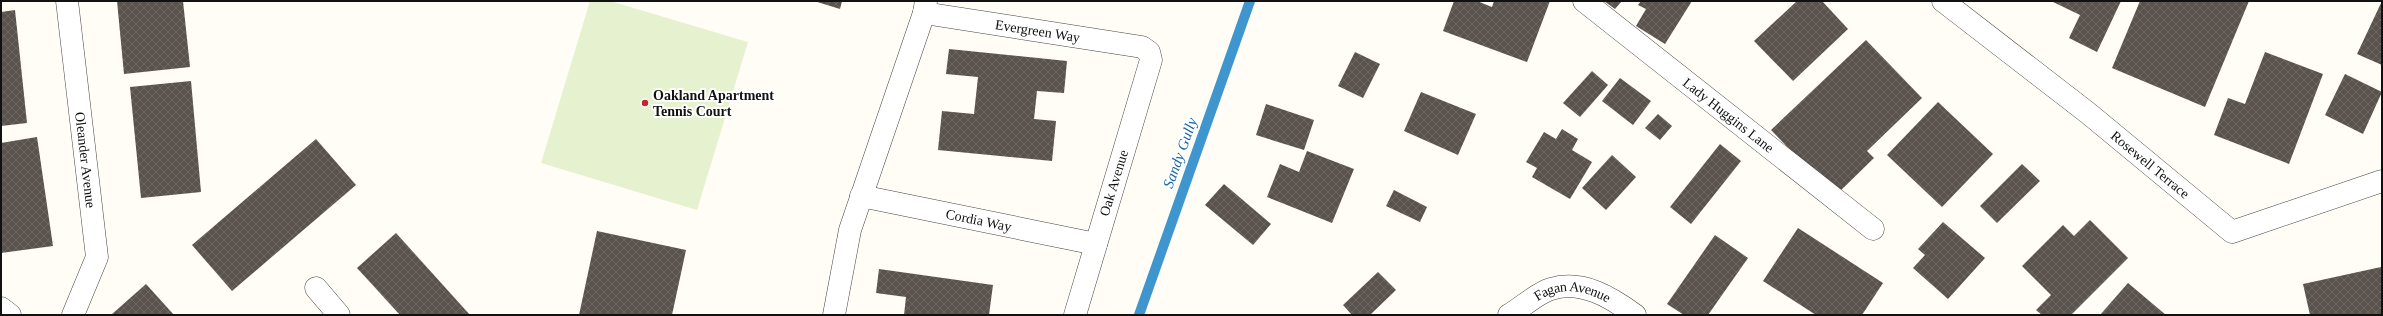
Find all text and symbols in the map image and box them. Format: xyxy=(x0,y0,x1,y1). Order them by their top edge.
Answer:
street label: Evergreen Way xyxy=(994,17,1081,45)
street label: Lady Huggins Lane xyxy=(1680,75,1777,155)
place label: Oakland Apartment Tennis Court xyxy=(653,88,774,119)
marker: Oakland Apartment Tennis Court xyxy=(640,98,650,108)
street label: Oleander Avenue xyxy=(73,111,99,209)
water label: Sandy Gully xyxy=(1160,115,1200,190)
street label: Rosewell Terrace xyxy=(2108,128,2193,201)
street label: Oak Avenue xyxy=(1097,148,1131,218)
street label: Cordia Way xyxy=(944,206,1013,234)
street label: Fagan Avenue xyxy=(1531,279,1613,305)

